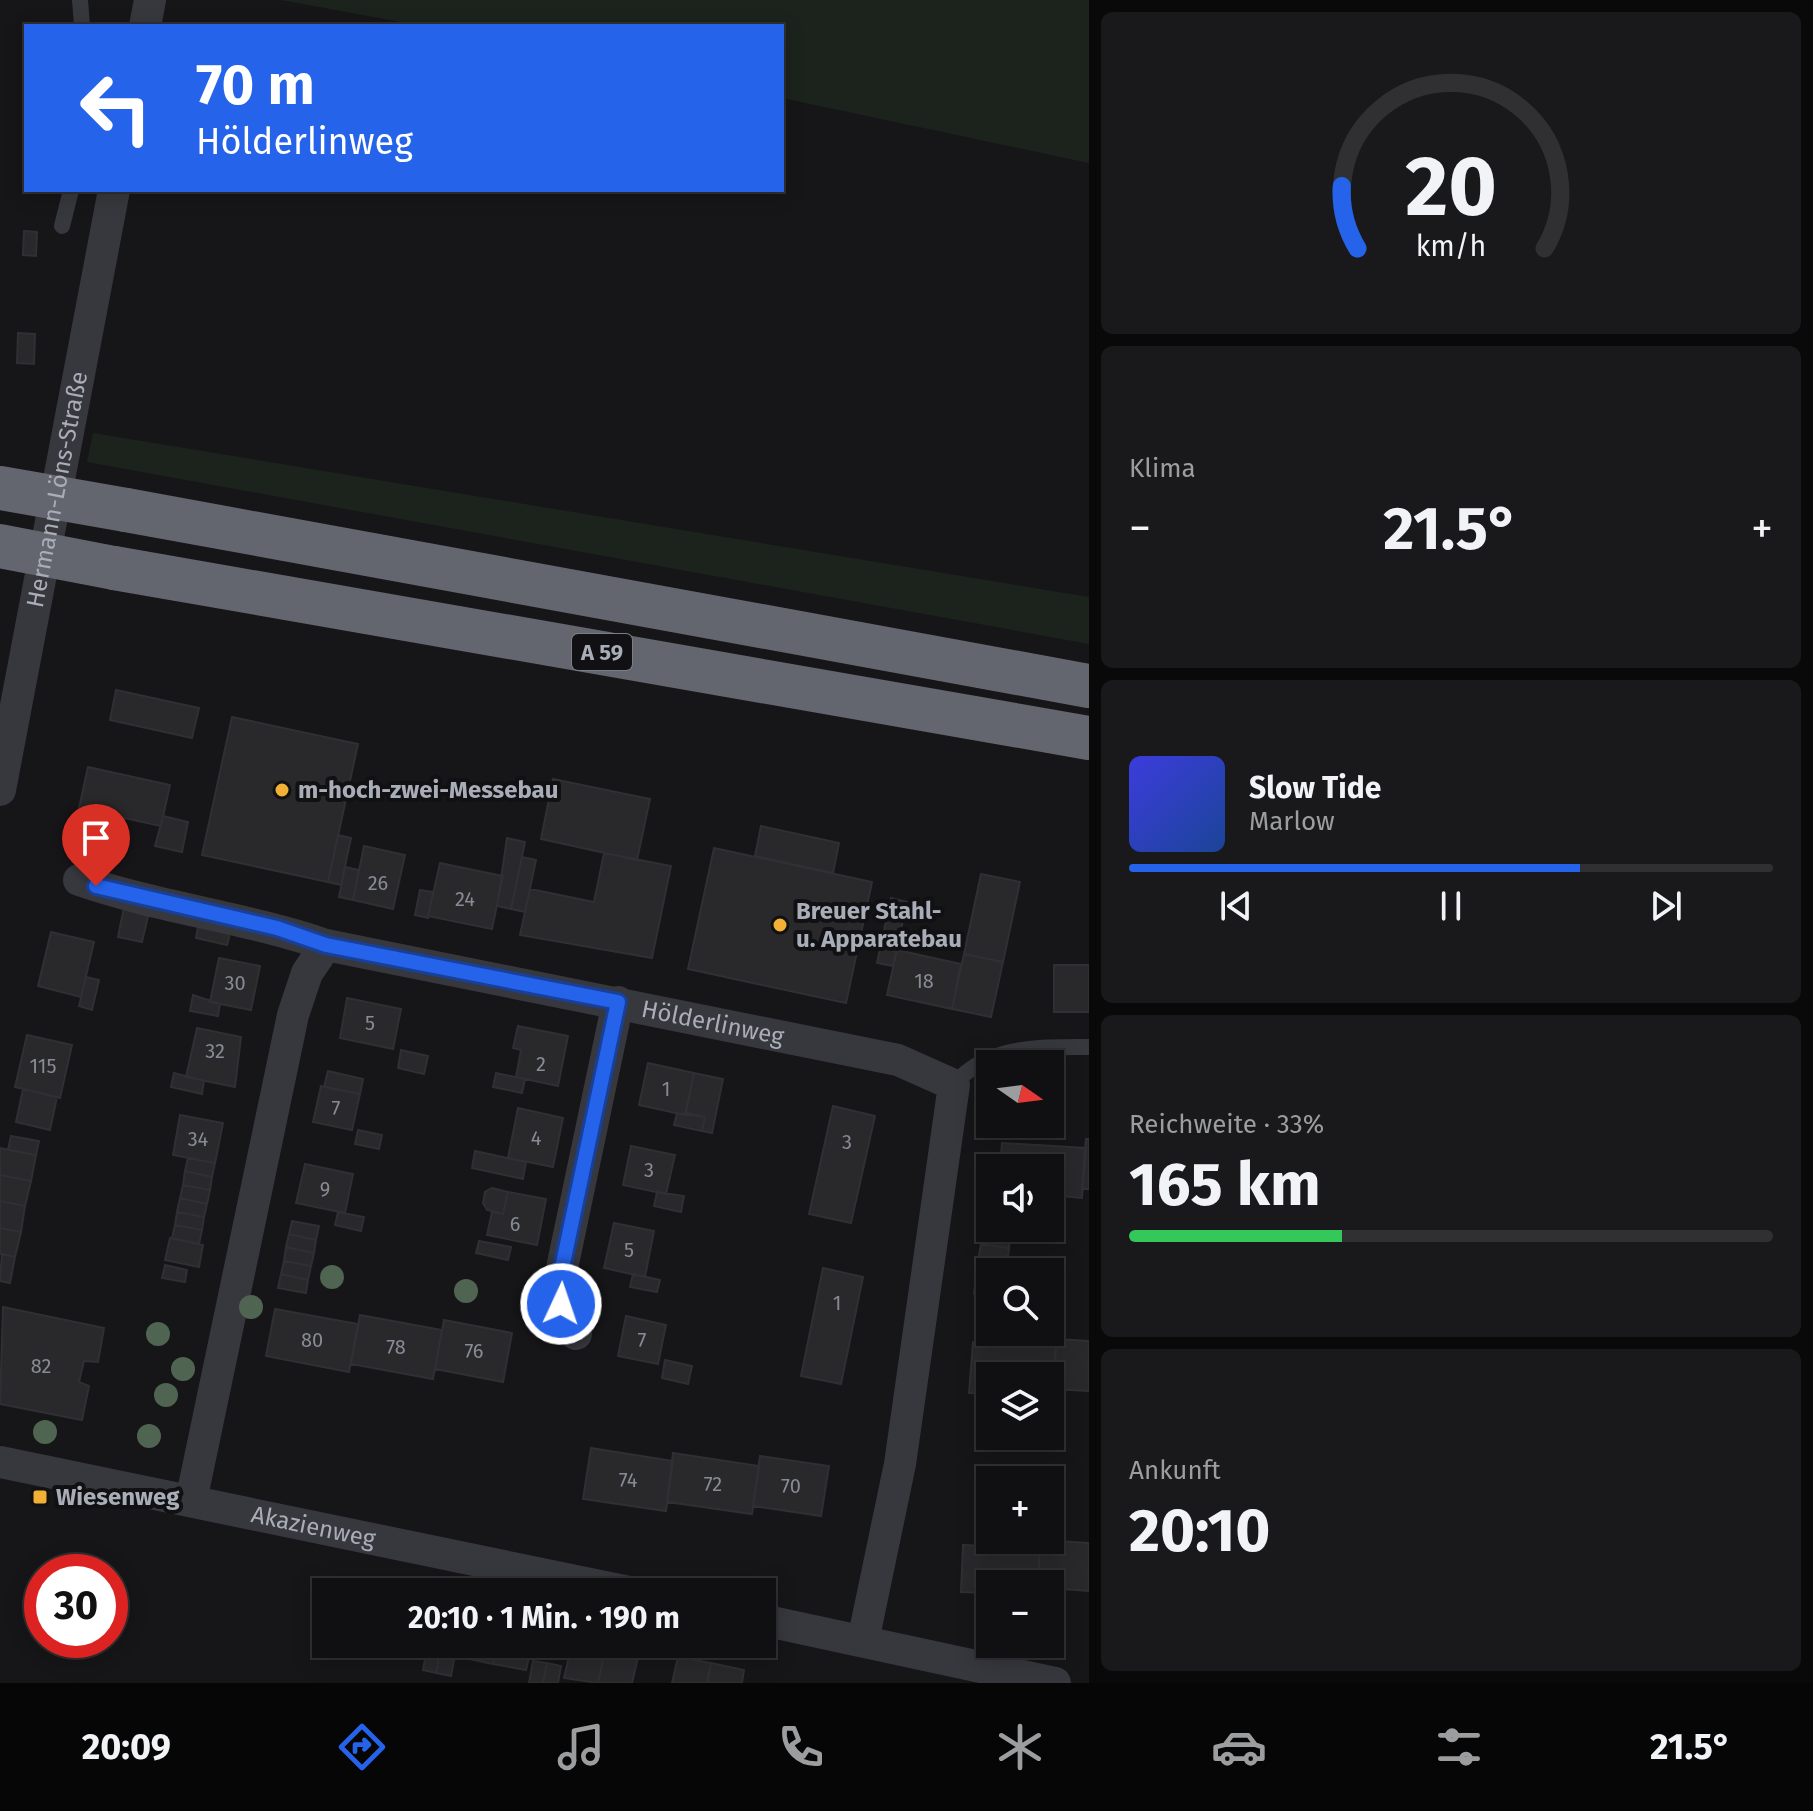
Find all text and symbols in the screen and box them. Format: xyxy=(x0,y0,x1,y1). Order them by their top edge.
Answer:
text: 70 m xyxy=(196,52,315,119)
icon: left xyxy=(64,56,168,160)
text: Hölderlinweg xyxy=(196,120,413,164)
text: 20 xyxy=(1405,137,1497,237)
text: km/h xyxy=(1416,229,1486,264)
street label: Hermann-Löns-Straße xyxy=(21,369,93,610)
text: Klima xyxy=(1129,453,1196,484)
text: 21.5° xyxy=(1383,493,1519,565)
text: − xyxy=(1129,502,1151,555)
text: + xyxy=(1751,502,1773,555)
road number: A 59 xyxy=(572,634,632,670)
text: Slow Tide xyxy=(1249,770,1381,806)
place label: m-hoch-zwei-Messebau xyxy=(298,776,558,804)
marker: m-hoch-zwei-Messebau xyxy=(273,781,291,799)
pin xyxy=(62,804,130,886)
text: Marlow xyxy=(1249,806,1335,837)
icon: arrive xyxy=(74,816,118,860)
house number: 26 xyxy=(368,871,388,895)
icon: previous xyxy=(1214,884,1258,928)
icon: pause xyxy=(1429,884,1473,928)
icon: next xyxy=(1644,884,1688,928)
house number: 24 xyxy=(455,887,475,911)
place label: Breuer Stahl- u. Apparatebau xyxy=(796,897,962,953)
marker: Breuer Stahl- u. Apparatebau xyxy=(771,916,789,934)
house number: 18 xyxy=(914,969,934,993)
house number: 30 xyxy=(224,971,246,995)
street label: Hölderlinweg xyxy=(639,995,787,1051)
house number: 5 xyxy=(365,1011,375,1035)
house number: 32 xyxy=(205,1039,225,1063)
north arrow xyxy=(976,1050,1064,1138)
map controls xyxy=(976,1050,1064,1658)
house number: 2 xyxy=(536,1052,546,1076)
house number: 115 xyxy=(29,1054,57,1078)
house number: 1 xyxy=(662,1077,670,1101)
house number: 7 xyxy=(332,1096,341,1120)
text: Reichweite · 33% xyxy=(1129,1109,1324,1140)
house number: 4 xyxy=(531,1126,542,1150)
house number: 34 xyxy=(188,1127,209,1151)
house number: 3 xyxy=(842,1130,852,1154)
text: 165 km xyxy=(1129,1149,1321,1221)
button: sound xyxy=(976,1154,1064,1242)
house number: 3 xyxy=(644,1158,654,1182)
house number: 9 xyxy=(320,1177,330,1201)
house number: 6 xyxy=(510,1212,520,1236)
house number: 5 xyxy=(624,1238,634,1262)
button: search xyxy=(976,1258,1064,1346)
position arrow xyxy=(519,1262,603,1346)
house number: 1 xyxy=(833,1291,841,1315)
house number: 80 xyxy=(301,1328,323,1352)
house number: 7 xyxy=(638,1328,647,1352)
house number: 78 xyxy=(386,1335,406,1359)
house number: 76 xyxy=(464,1339,484,1363)
house number: 82 xyxy=(31,1354,51,1378)
button: layers xyxy=(976,1362,1064,1450)
text: Ankunft xyxy=(1129,1455,1221,1486)
button: + xyxy=(976,1466,1064,1554)
house number: 74 xyxy=(619,1468,638,1492)
house number: 72 xyxy=(704,1472,722,1496)
house number: 70 xyxy=(781,1474,801,1498)
place label: Wiesenweg xyxy=(56,1483,180,1511)
marker: Wiesenweg xyxy=(31,1488,49,1506)
text: 20:10 xyxy=(1129,1495,1270,1567)
street label: Akazienweg xyxy=(249,1500,378,1553)
speed limit sign: 30 xyxy=(24,1554,128,1658)
button: − xyxy=(976,1570,1064,1658)
text: 20:10 · 1 Min. · 190 m xyxy=(408,1600,680,1636)
icon: directions xyxy=(334,1719,390,1775)
icon: music xyxy=(553,1719,609,1775)
icon: phone xyxy=(773,1719,829,1775)
icon: climate xyxy=(992,1719,1048,1775)
icon: car xyxy=(1211,1719,1267,1775)
icon: filters xyxy=(1431,1719,1487,1775)
text: 20:09 xyxy=(82,1725,171,1769)
text: 21.5° xyxy=(1650,1725,1731,1769)

